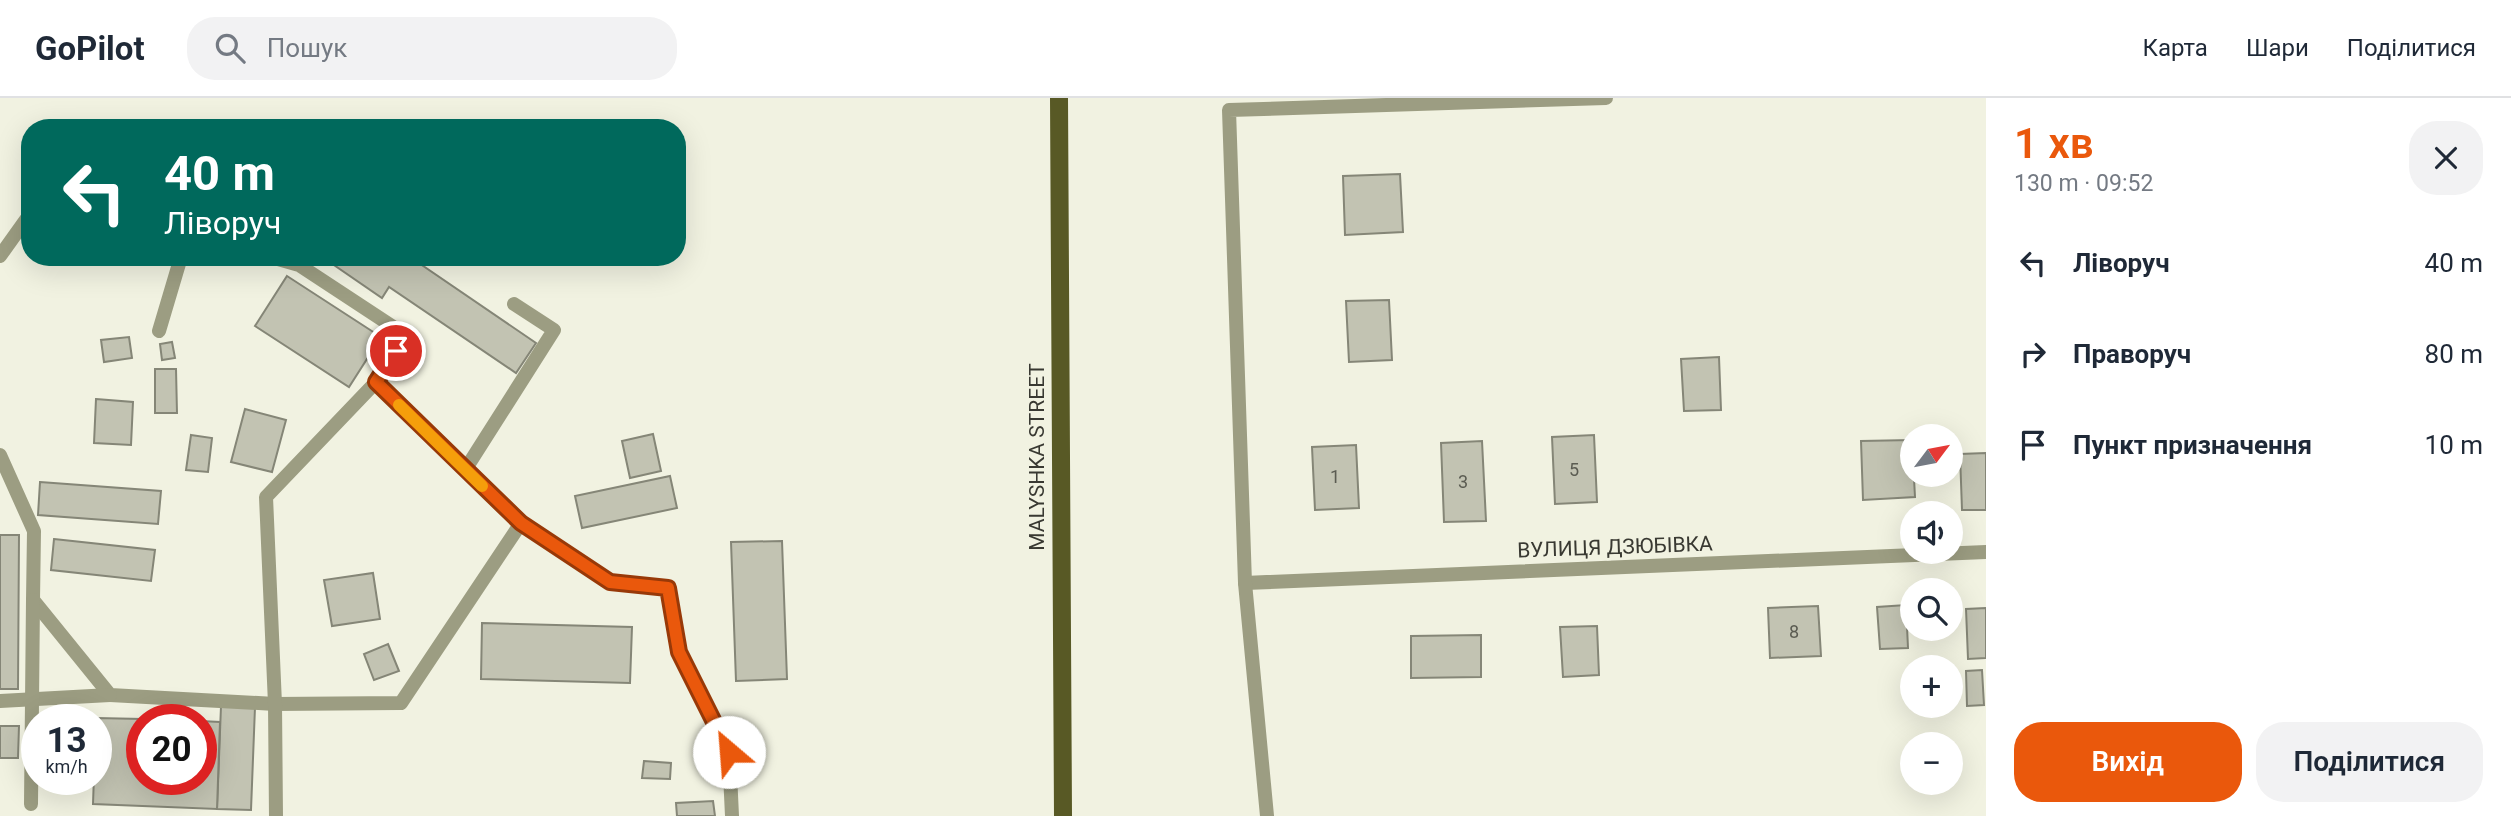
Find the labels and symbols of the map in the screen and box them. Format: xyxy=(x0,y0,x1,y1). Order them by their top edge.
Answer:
pin xyxy=(366,321,426,381)
street label: MALYSHKA STREET xyxy=(1025,363,1049,551)
north arrow xyxy=(1900,424,1964,486)
house number: 5 xyxy=(1569,459,1579,480)
house number: 1 xyxy=(1330,466,1340,487)
house number: 3 xyxy=(1458,471,1468,492)
street label: ВУЛИЦЯ ДЗЮБІВКА xyxy=(1517,532,1713,562)
house number: 8 xyxy=(1789,621,1799,642)
speed limit sign: 20 xyxy=(126,704,217,795)
position arrow xyxy=(692,715,766,789)

